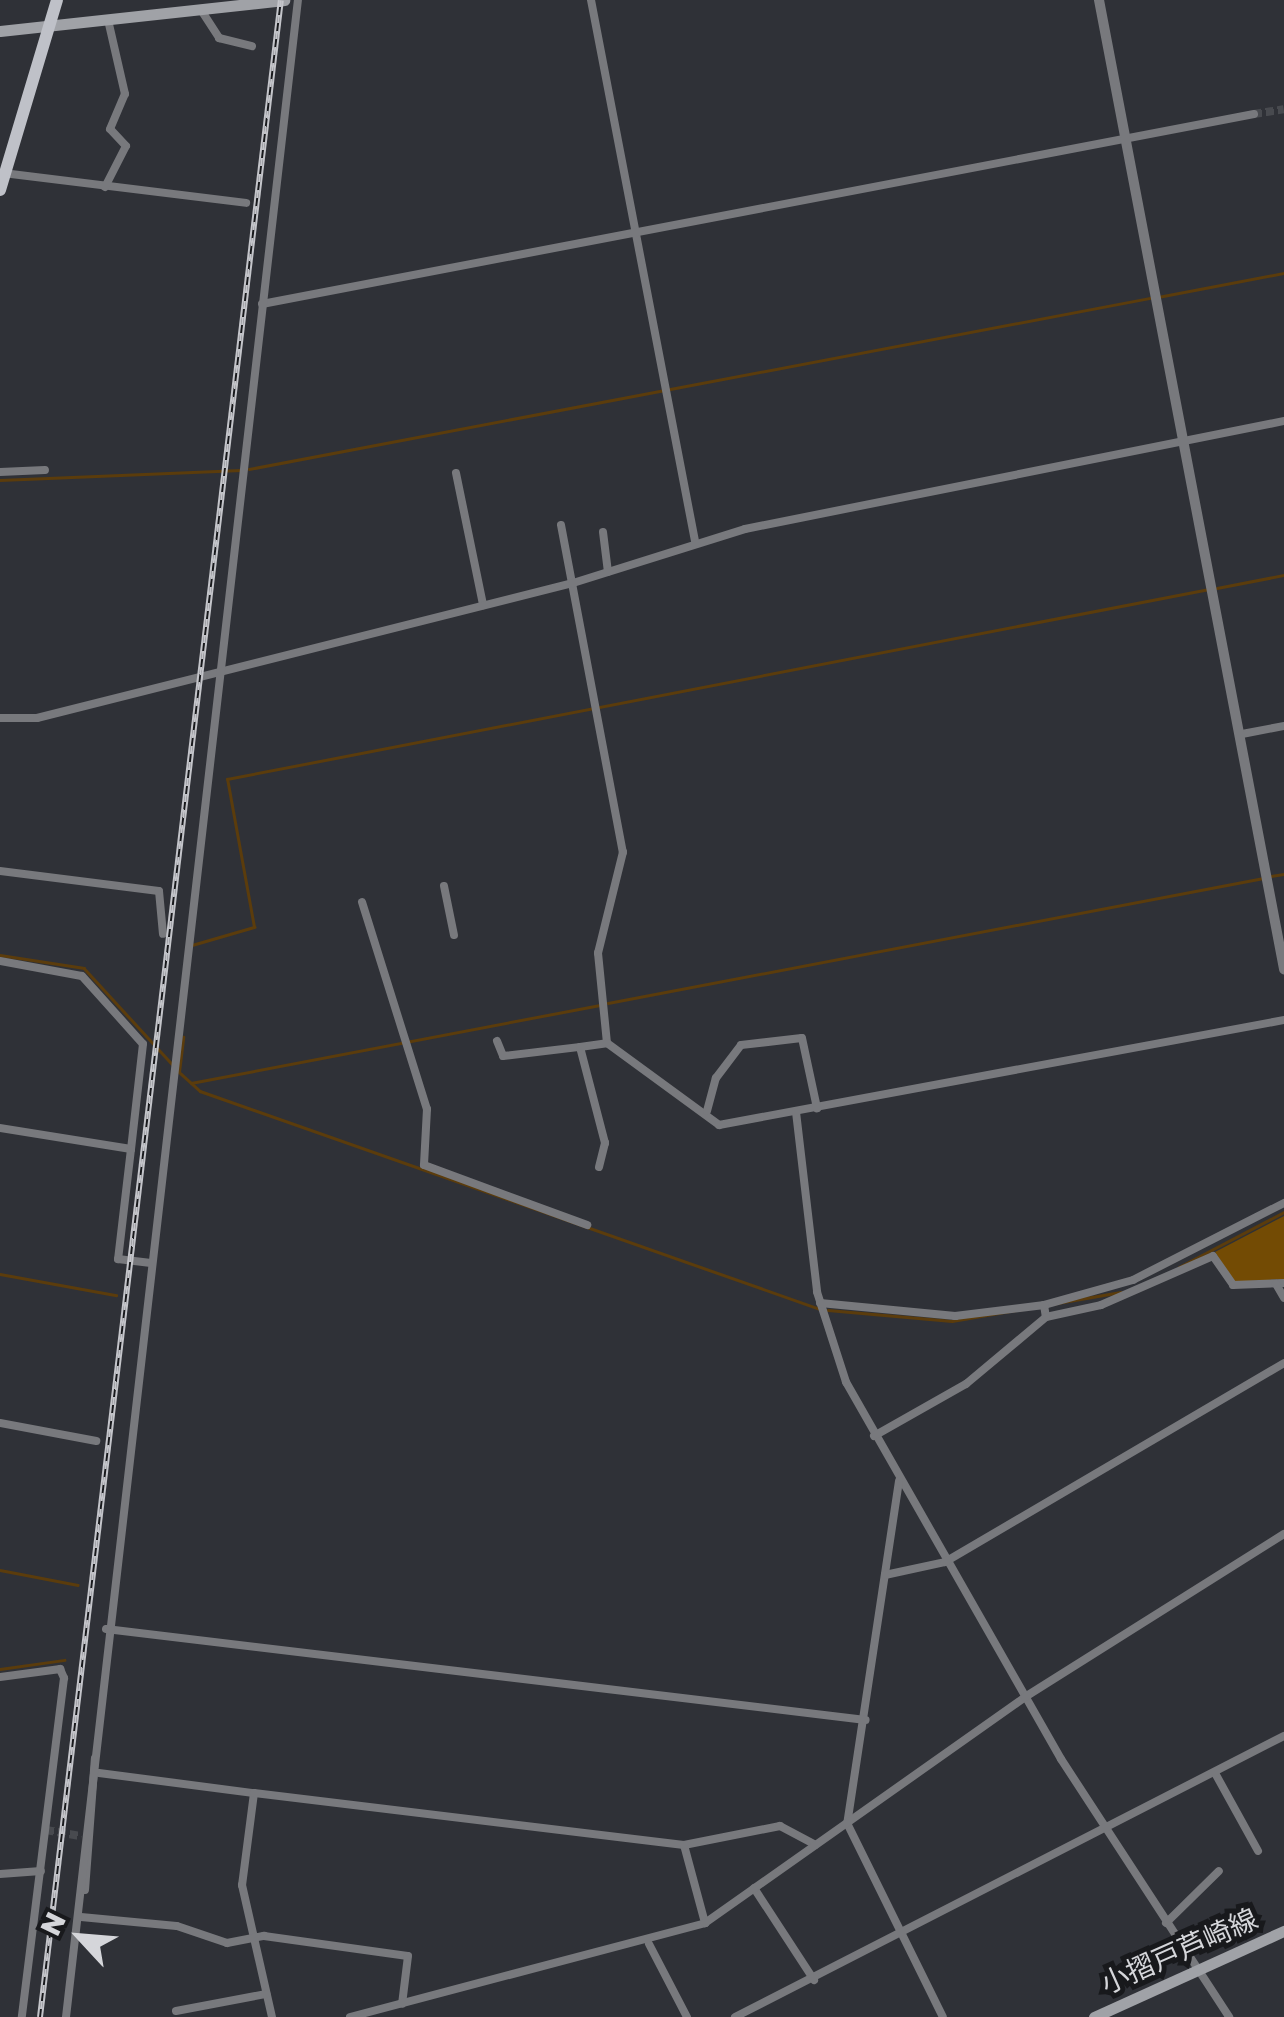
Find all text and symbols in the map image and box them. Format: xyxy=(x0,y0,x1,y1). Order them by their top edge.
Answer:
north arrow xyxy=(30,1887,130,1987)
street label: 小摺戸芦崎線 xyxy=(1095,1901,1263,2001)
text: N xyxy=(33,1907,72,1940)

